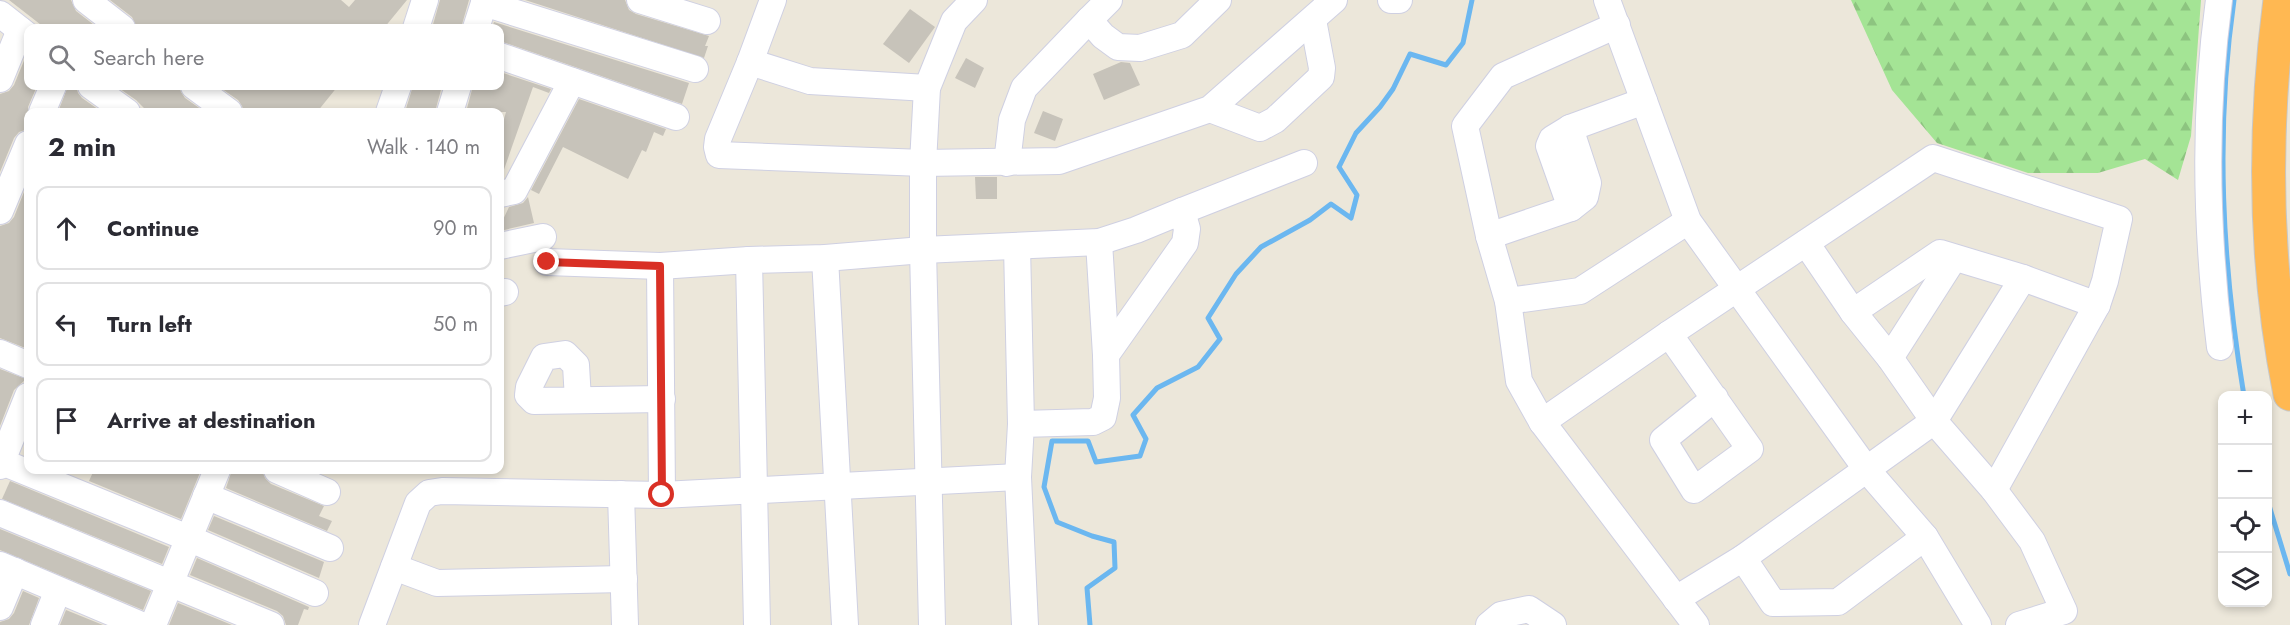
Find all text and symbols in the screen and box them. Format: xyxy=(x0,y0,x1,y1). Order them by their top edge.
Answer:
search box xyxy=(24,24,504,90)
icon: search xyxy=(45,41,78,74)
text: Search here xyxy=(93,41,204,73)
text: 2 min xyxy=(48,128,116,166)
text: Walk · 140 m xyxy=(367,133,480,162)
icon: ahead xyxy=(50,212,83,245)
text: Continue xyxy=(107,212,199,244)
text: 90 m xyxy=(433,214,478,243)
route end xyxy=(533,248,559,274)
icon: left xyxy=(50,308,83,341)
text: Turn left xyxy=(107,308,192,340)
text: 50 m xyxy=(433,310,478,339)
map controls xyxy=(2218,391,2272,607)
button: + xyxy=(2218,391,2272,445)
icon: arrive xyxy=(50,404,83,437)
text: Arrive at destination xyxy=(107,404,316,436)
button: − xyxy=(2218,445,2272,499)
route start xyxy=(648,481,674,507)
button: locate xyxy=(2218,499,2272,553)
button: layers xyxy=(2218,553,2272,607)

